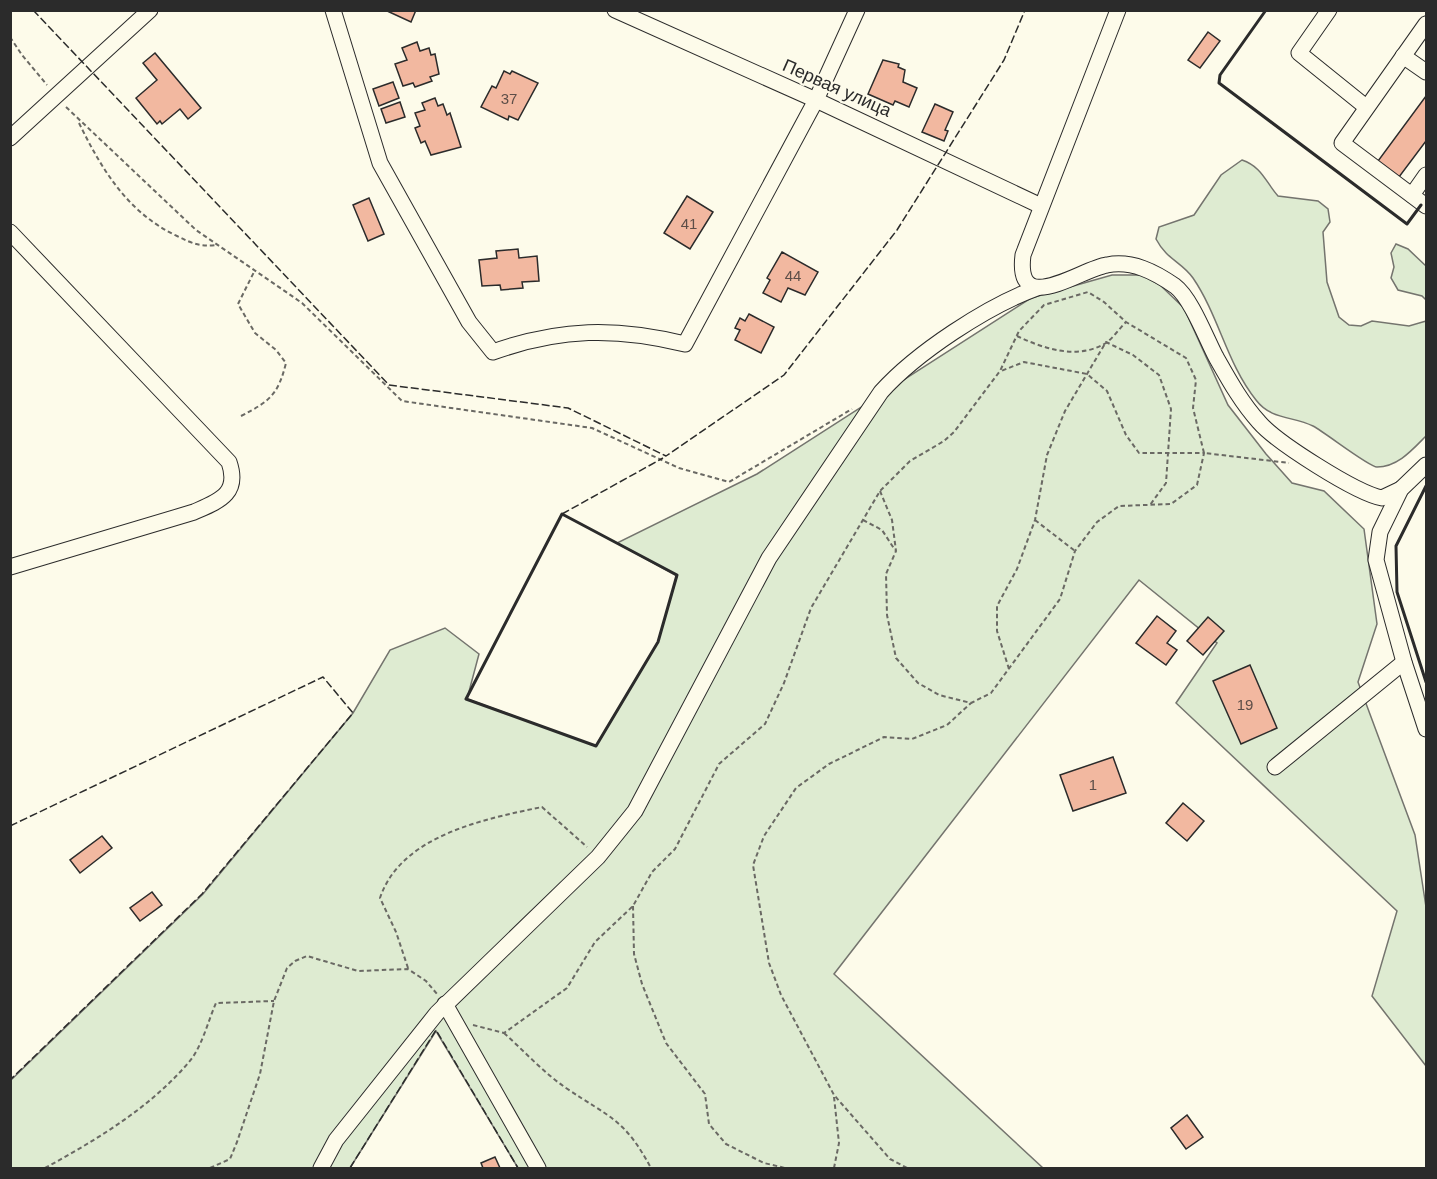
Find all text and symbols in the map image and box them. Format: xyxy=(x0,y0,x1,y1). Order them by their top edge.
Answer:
street label: Первая улица xyxy=(780,55,895,121)
house number: 37 xyxy=(501,90,517,107)
house number: 41 xyxy=(681,215,697,232)
house number: 44 xyxy=(785,267,801,284)
house number: 19 xyxy=(1237,696,1253,713)
house number: 1 xyxy=(1089,776,1097,793)

